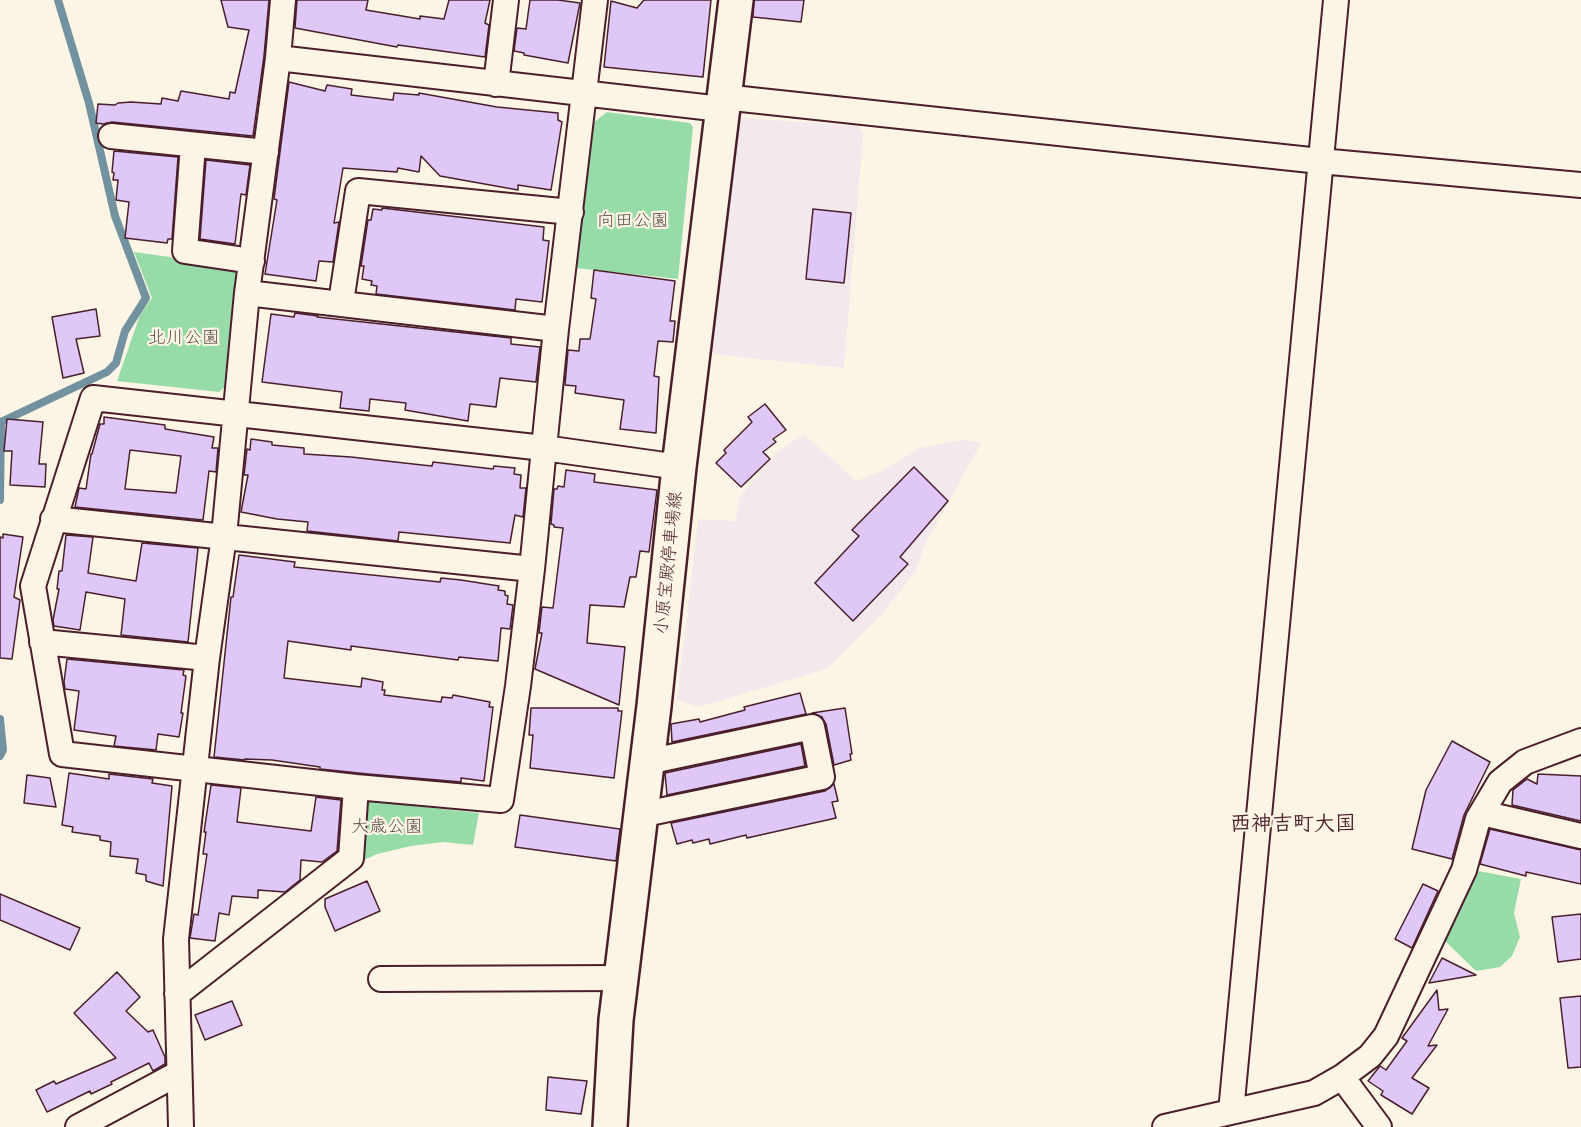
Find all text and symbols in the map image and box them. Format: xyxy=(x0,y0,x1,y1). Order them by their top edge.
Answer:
park label: 向田公園 xyxy=(597,210,669,232)
park label: 北川公園 xyxy=(148,327,220,349)
street label: 小原宝殿停車場線 xyxy=(651,490,687,636)
district label: 西神吉町大国 xyxy=(1230,812,1356,838)
park label: 大歳公園 xyxy=(351,816,423,838)

